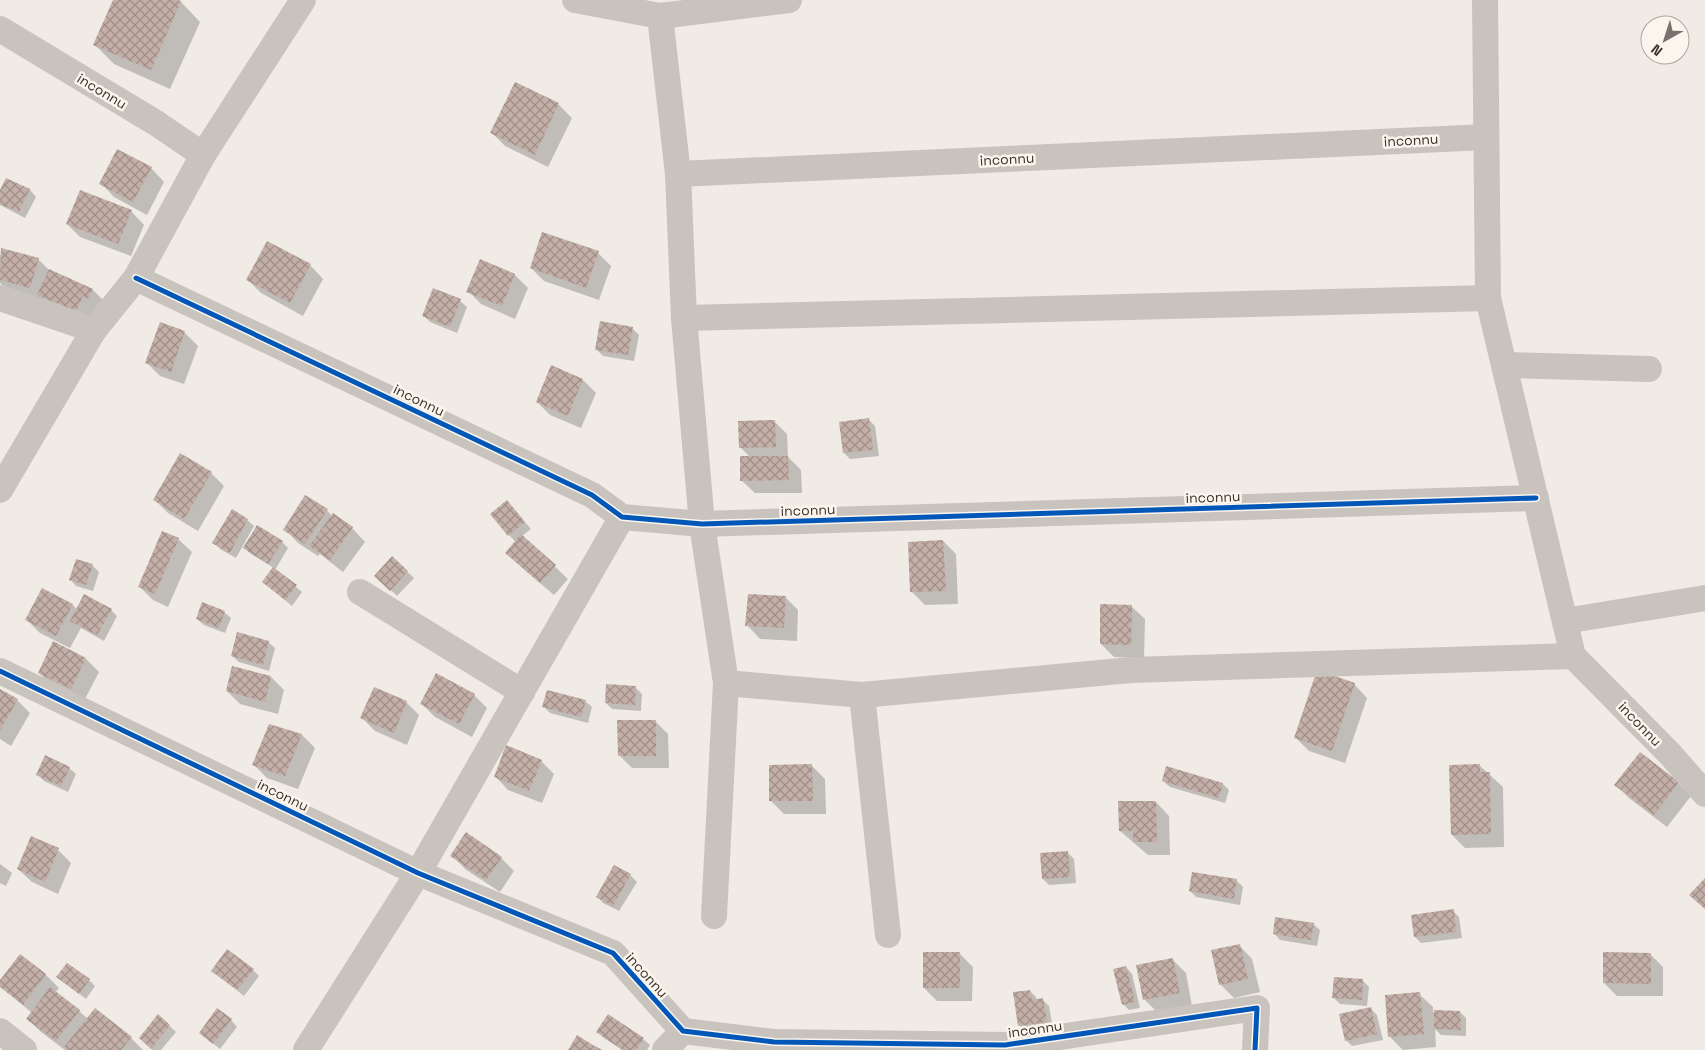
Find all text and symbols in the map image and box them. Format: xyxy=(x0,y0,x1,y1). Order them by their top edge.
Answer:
north arrow xyxy=(1640,15,1690,65)
text: N xyxy=(1648,40,1666,60)
street label: inconnu xyxy=(74,69,130,113)
street label: inconnu xyxy=(1383,130,1439,150)
street label: inconnu xyxy=(979,149,1035,169)
street label: inconnu xyxy=(390,380,448,420)
street label: inconnu xyxy=(1185,487,1241,507)
street label: inconnu xyxy=(780,500,836,520)
street label: inconnu xyxy=(1615,698,1665,750)
street label: inconnu xyxy=(254,775,312,815)
street label: inconnu xyxy=(622,949,672,1001)
street label: inconnu xyxy=(1007,1016,1063,1042)

